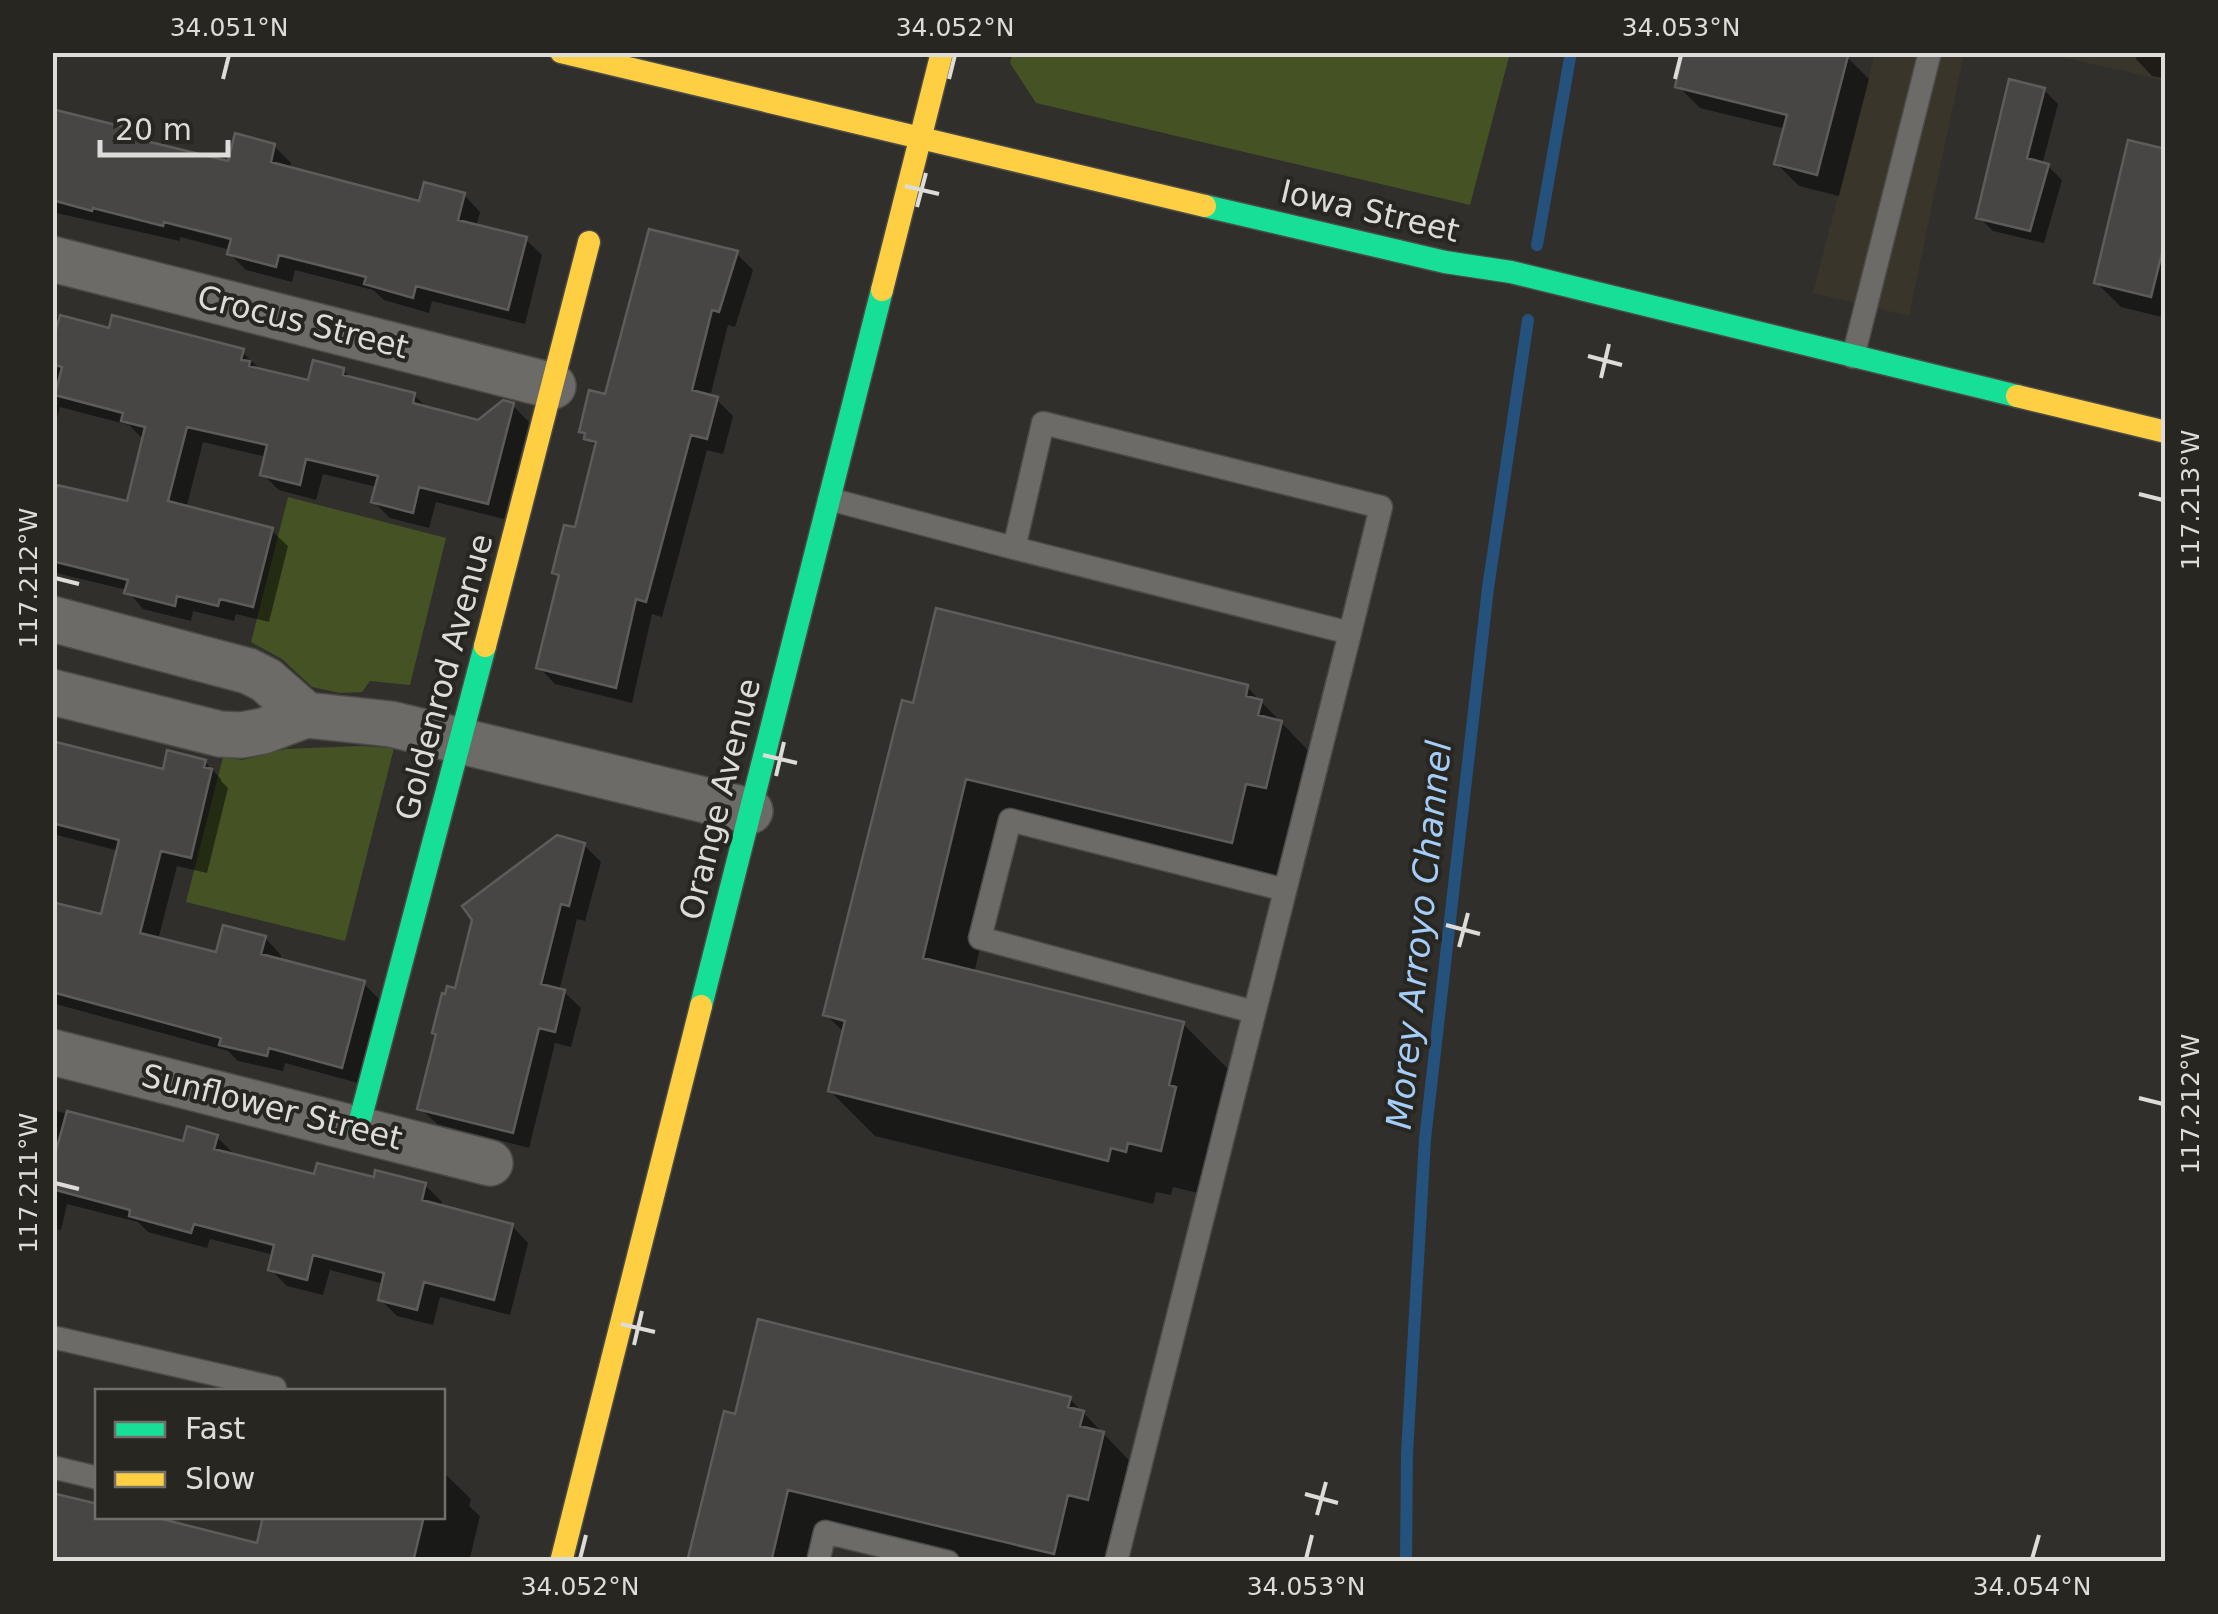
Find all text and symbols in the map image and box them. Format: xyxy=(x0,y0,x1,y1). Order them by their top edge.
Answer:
text: 34.051°N xyxy=(170,13,288,42)
text: 34.052°N xyxy=(896,13,1014,42)
text: 34.053°N xyxy=(1622,13,1740,42)
scale bar xyxy=(100,95,228,157)
text: 20 m xyxy=(115,112,192,147)
street label: Iowa Street xyxy=(1277,172,1463,250)
street label: Crocus Street xyxy=(193,277,413,367)
text: 117.213°W xyxy=(2176,430,2205,570)
text: 117.212°W xyxy=(14,508,43,648)
street label: Goldenrod Avenue xyxy=(387,530,501,824)
street label: Orange Avenue xyxy=(672,674,768,924)
water label: Morey Arroyo Channel xyxy=(1379,738,1459,1131)
text: 117.212°W xyxy=(2176,1034,2205,1174)
street label: Sunflower Street xyxy=(138,1056,406,1158)
text: 117.211°W xyxy=(14,1113,43,1253)
legend xyxy=(95,1389,445,1519)
text: Fast xyxy=(185,1411,246,1446)
text: Slow xyxy=(185,1461,255,1496)
text: 34.052°N xyxy=(521,1572,639,1601)
text: 34.053°N xyxy=(1247,1572,1365,1601)
text: 34.054°N xyxy=(1973,1572,2091,1601)

